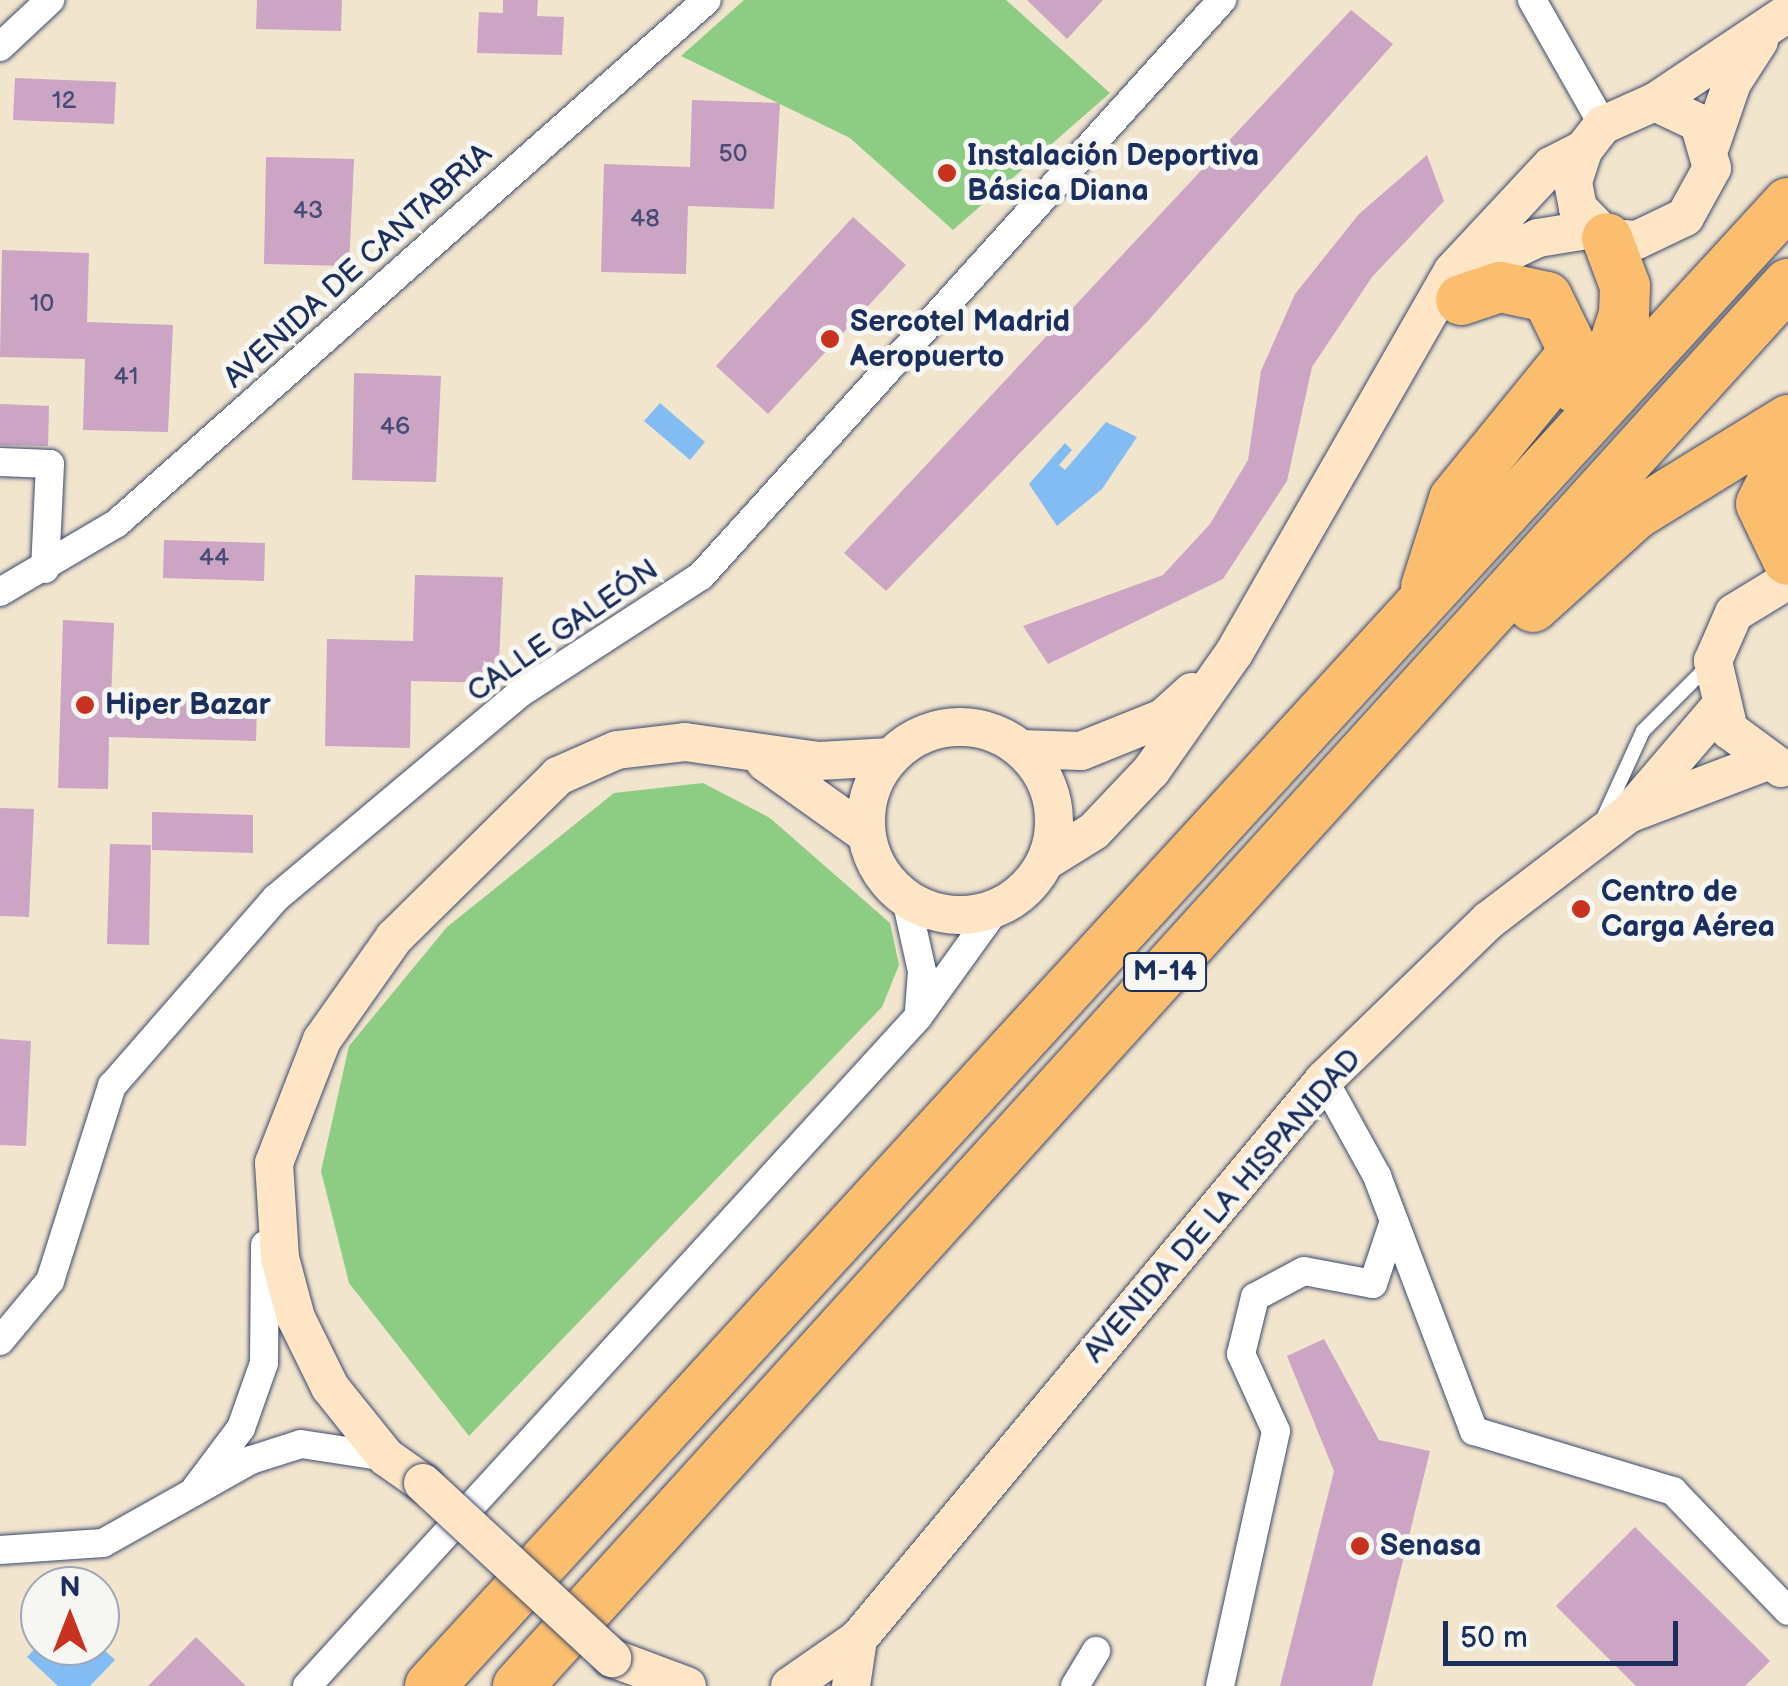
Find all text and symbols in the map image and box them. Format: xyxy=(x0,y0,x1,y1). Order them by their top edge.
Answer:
house number: 12 xyxy=(52,86,76,116)
street label: AVENIDA DE CANTABRIA xyxy=(217,136,499,396)
place label: Instalación Deportiva Básica Diana xyxy=(967,138,1259,208)
house number: 50 xyxy=(718,139,748,169)
marker: Instalación Deportiva Básica Diana xyxy=(936,162,958,184)
house number: 43 xyxy=(293,196,323,226)
house number: 48 xyxy=(630,204,660,234)
house number: 10 xyxy=(30,289,54,319)
place label: Sercotel Madrid Aeropuerto xyxy=(850,304,1070,374)
marker: Sercotel Madrid Aeropuerto xyxy=(819,328,841,350)
house number: 41 xyxy=(114,362,138,392)
house number: 46 xyxy=(380,412,410,442)
house number: 44 xyxy=(199,543,229,573)
street label: CALLE GALEÓN xyxy=(461,552,665,710)
place label: Hiper Bazar xyxy=(105,687,271,723)
marker: Hiper Bazar xyxy=(74,694,96,716)
place label: Centro de Carga Aérea xyxy=(1601,874,1775,944)
marker: Centro de Carga Aérea xyxy=(1570,898,1592,920)
road number: M-14 xyxy=(1122,949,1208,995)
street label: AVENIDA DE LA HISPANIDAD xyxy=(1077,1042,1369,1370)
place label: Senasa xyxy=(1380,1528,1481,1564)
marker: Senasa xyxy=(1349,1535,1371,1557)
north arrow xyxy=(20,1566,120,1666)
text: N xyxy=(59,1571,81,1604)
scale bar xyxy=(1448,1601,1683,1663)
text: 50 m xyxy=(1460,1620,1528,1656)

